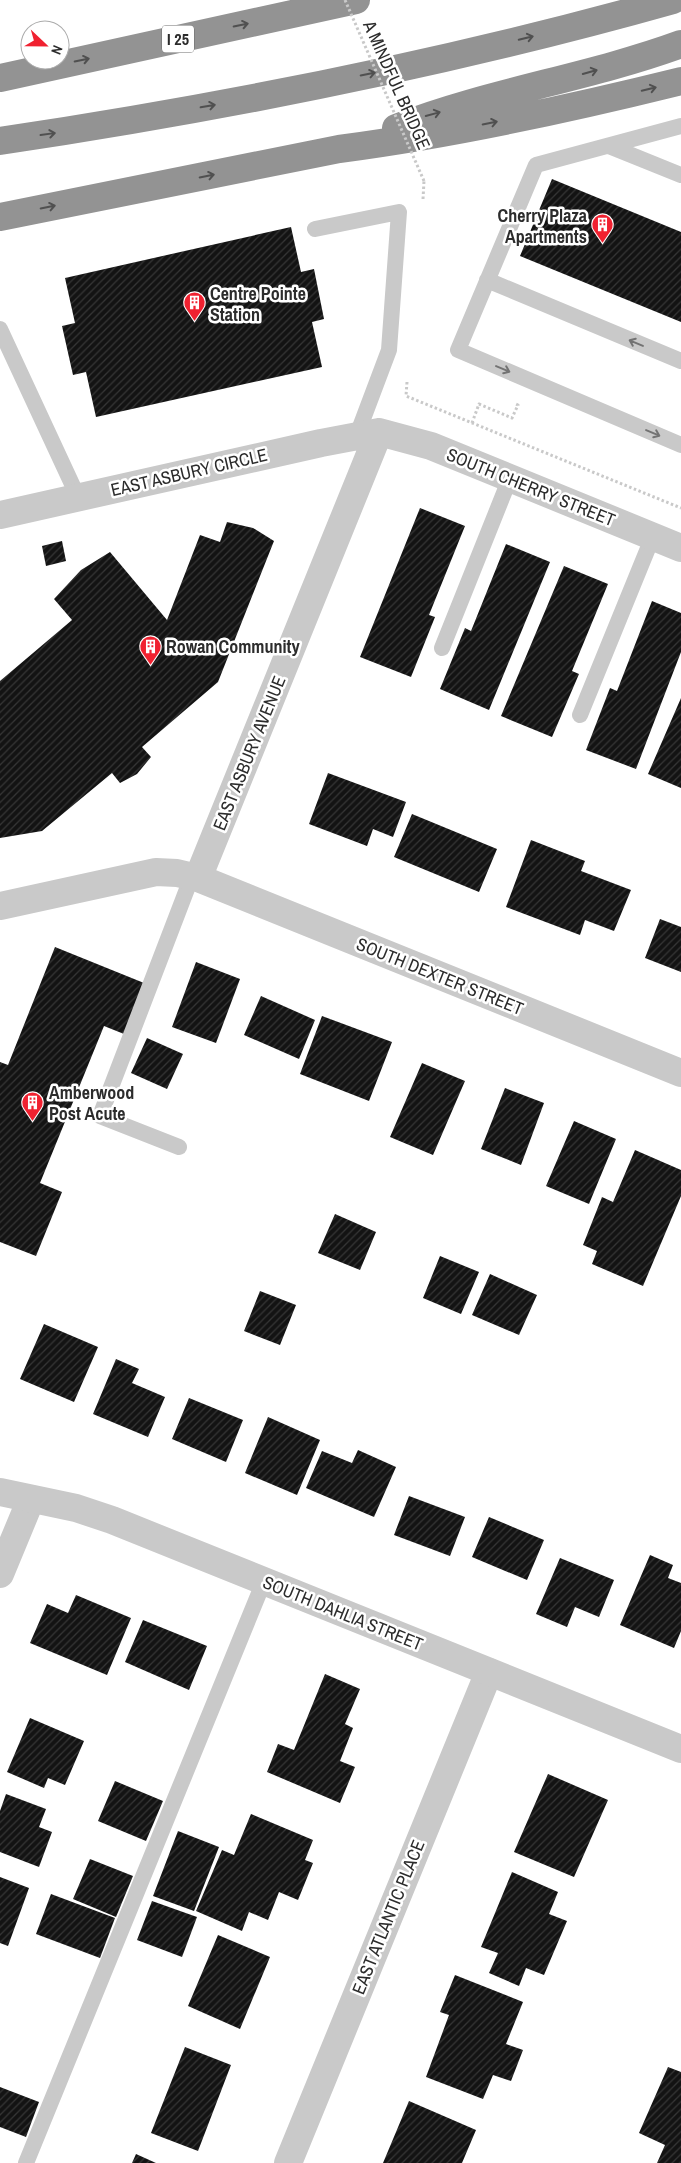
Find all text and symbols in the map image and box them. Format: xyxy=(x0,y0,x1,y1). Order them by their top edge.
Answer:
street label: A MINDFUL BRIDGE xyxy=(357,16,437,154)
north arrow xyxy=(20,20,70,70)
one-way arrow xyxy=(232,20,248,29)
road number: I 25 xyxy=(162,26,194,52)
one-way arrow xyxy=(518,33,534,42)
text: N xyxy=(47,43,67,57)
one-way arrow xyxy=(73,55,89,64)
one-way arrow xyxy=(582,67,598,77)
one-way arrow xyxy=(359,69,375,79)
one-way arrow xyxy=(640,84,656,93)
one-way arrow xyxy=(200,100,216,110)
one-way arrow xyxy=(425,109,441,118)
one-way arrow xyxy=(481,117,497,127)
one-way arrow xyxy=(40,128,56,138)
one-way arrow xyxy=(199,170,215,180)
one-way arrow xyxy=(39,202,55,212)
place label: Cherry Plaza Apartments xyxy=(498,203,588,249)
building icon: Cherry Plaza Apartments xyxy=(591,213,615,244)
place label: Centre Pointe Station xyxy=(210,281,306,327)
building icon: Centre Pointe Station xyxy=(182,291,206,322)
one-way arrow xyxy=(629,337,644,347)
one-way arrow xyxy=(495,365,510,375)
one-way arrow xyxy=(645,429,660,439)
street label: EAST ASBURY CIRCLE xyxy=(108,442,270,502)
street label: SOUTH CHERRY STREET xyxy=(443,442,619,532)
building icon: Rowan Community xyxy=(138,634,162,665)
place label: Rowan Community xyxy=(166,634,300,659)
street label: EAST ASBURY AVENUE xyxy=(207,672,291,834)
street label: SOUTH DEXTER STREET xyxy=(353,931,527,1021)
place label: Amberwood Post Acute xyxy=(49,1080,134,1126)
building icon: Amberwood Post Acute xyxy=(21,1090,45,1121)
street label: SOUTH DAHLIA STREET xyxy=(259,1569,427,1657)
street label: EAST ATLANTIC PLACE xyxy=(346,1836,430,1998)

